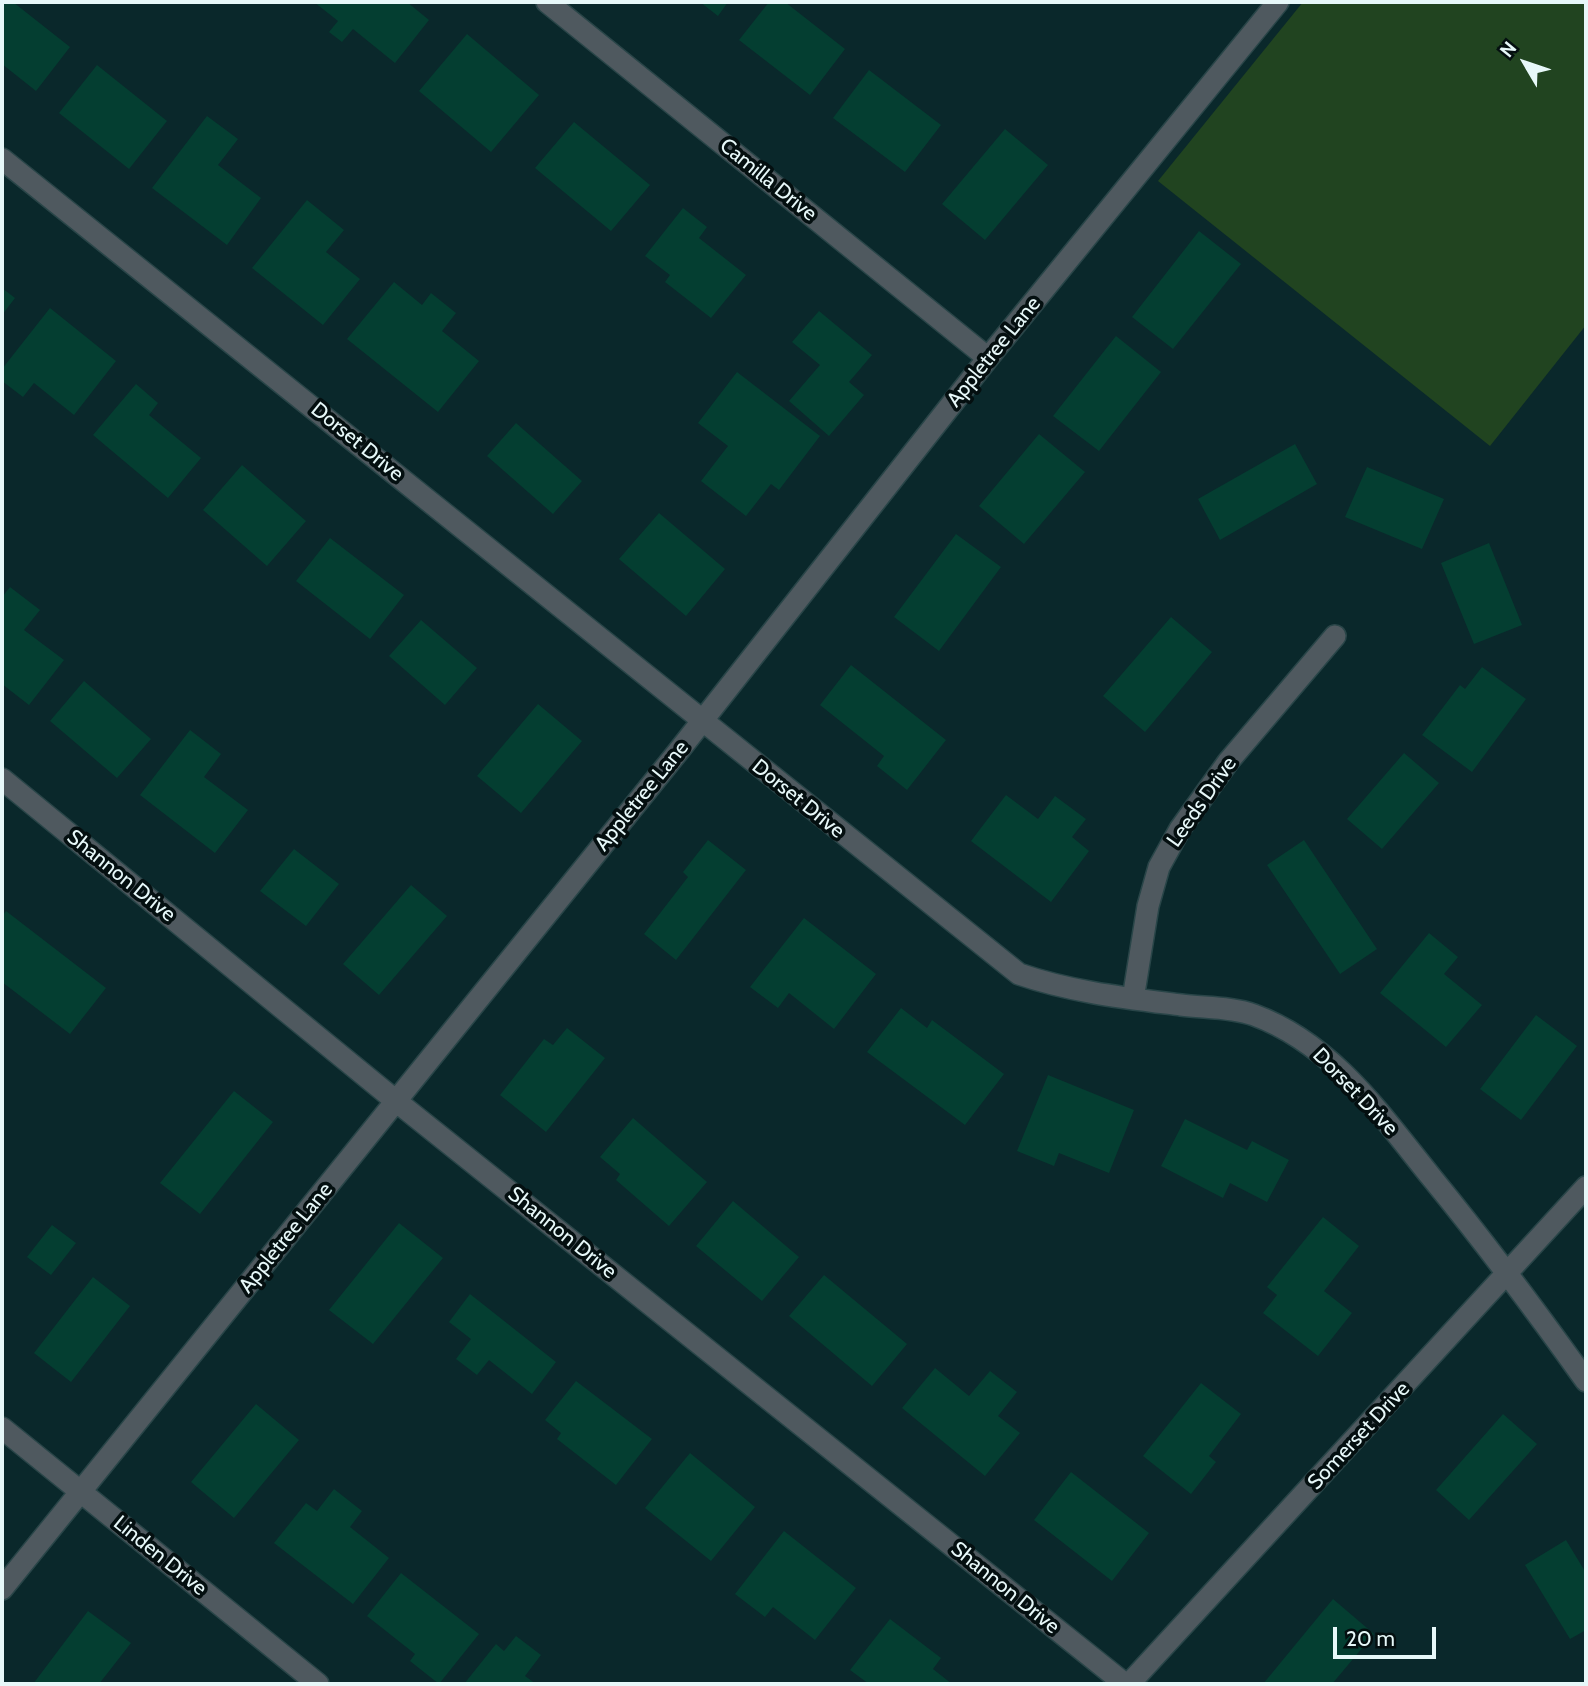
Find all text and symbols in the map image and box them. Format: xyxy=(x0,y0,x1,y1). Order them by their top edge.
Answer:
north arrow xyxy=(1490,28,1560,98)
text: N xyxy=(1495,37,1521,62)
street label: Camilla Drive xyxy=(714,133,822,227)
street label: Appletree Lane xyxy=(942,292,1046,412)
street label: Dorset Drive xyxy=(306,397,408,487)
street label: Appletree Lane xyxy=(590,736,694,856)
street label: Leeds Drive xyxy=(1162,752,1242,852)
street label: Dorset Drive xyxy=(747,754,849,844)
street label: Shannon Drive xyxy=(62,825,180,927)
street label: Dorset Drive xyxy=(1307,1043,1403,1141)
street label: Appletree Lane xyxy=(234,1178,338,1298)
street label: Shannon Drive xyxy=(503,1182,621,1284)
street label: Somerset Drive xyxy=(1303,1377,1415,1495)
street label: Linden Drive xyxy=(108,1511,212,1601)
street label: Shannon Drive xyxy=(946,1537,1064,1639)
scale bar xyxy=(1336,1612,1439,1656)
text: 20 m xyxy=(1346,1626,1395,1651)

